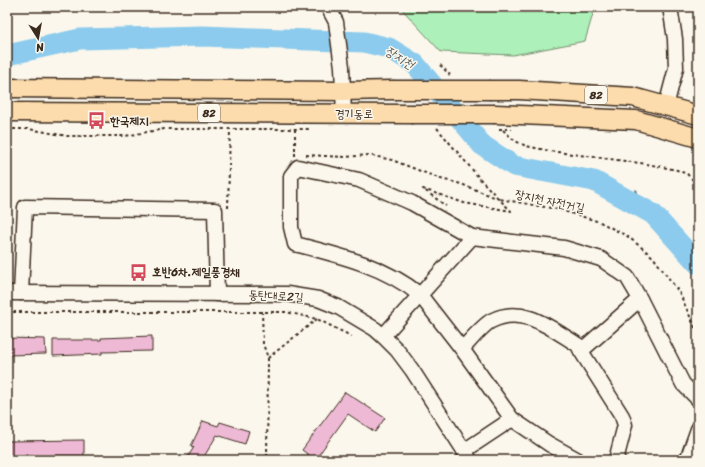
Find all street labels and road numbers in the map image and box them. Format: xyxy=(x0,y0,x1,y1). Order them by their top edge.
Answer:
road number: 82 xyxy=(585,86,607,104)
street label: 경기동로 xyxy=(335,103,373,125)
road number: 82 xyxy=(198,104,220,122)
street label: 장지천 자전거길 xyxy=(513,183,587,219)
street label: 동탄대로2길 xyxy=(248,284,304,308)

